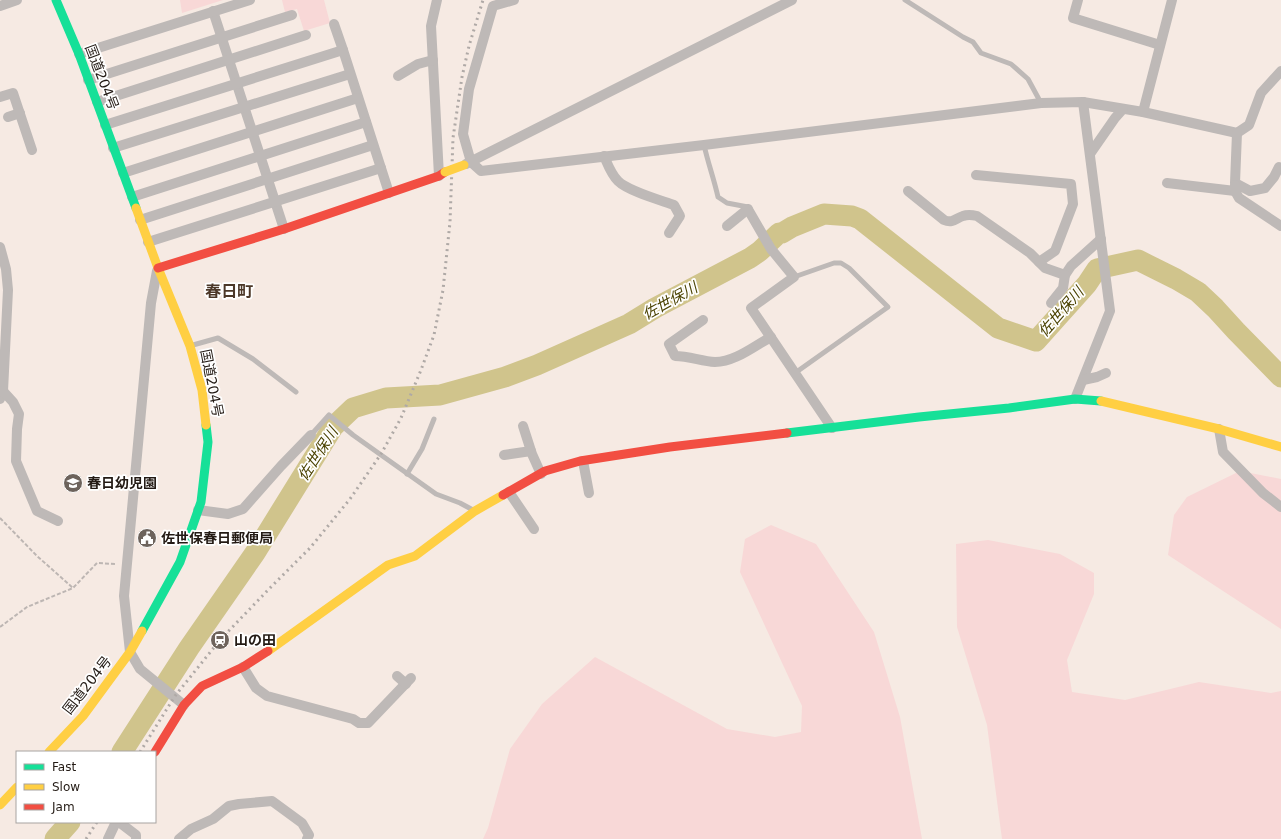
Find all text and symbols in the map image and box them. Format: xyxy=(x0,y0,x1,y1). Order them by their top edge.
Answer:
street label: 国道204号 xyxy=(82,42,122,112)
water label: 佐世保川 xyxy=(639,278,702,323)
district label: 春日町 xyxy=(205,282,253,301)
water label: 佐世保川 xyxy=(1035,282,1089,341)
street label: 国道204号 xyxy=(198,348,226,418)
water label: 佐世保川 xyxy=(294,422,343,484)
school or university icon: 春日幼児園 xyxy=(62,472,84,494)
place label: 春日幼児園 xyxy=(87,475,157,491)
public building icon: 佐世保春日郵便局 xyxy=(136,527,158,549)
place label: 佐世保春日郵便局 xyxy=(161,530,273,546)
station icon: 山の田 xyxy=(209,629,231,651)
place label: 山の田 xyxy=(234,632,276,648)
street label: 国道204号 xyxy=(60,653,114,717)
legend xyxy=(16,751,156,823)
text: Fast xyxy=(52,760,76,774)
text: Slow xyxy=(52,780,80,794)
text: Jam xyxy=(51,800,75,814)

